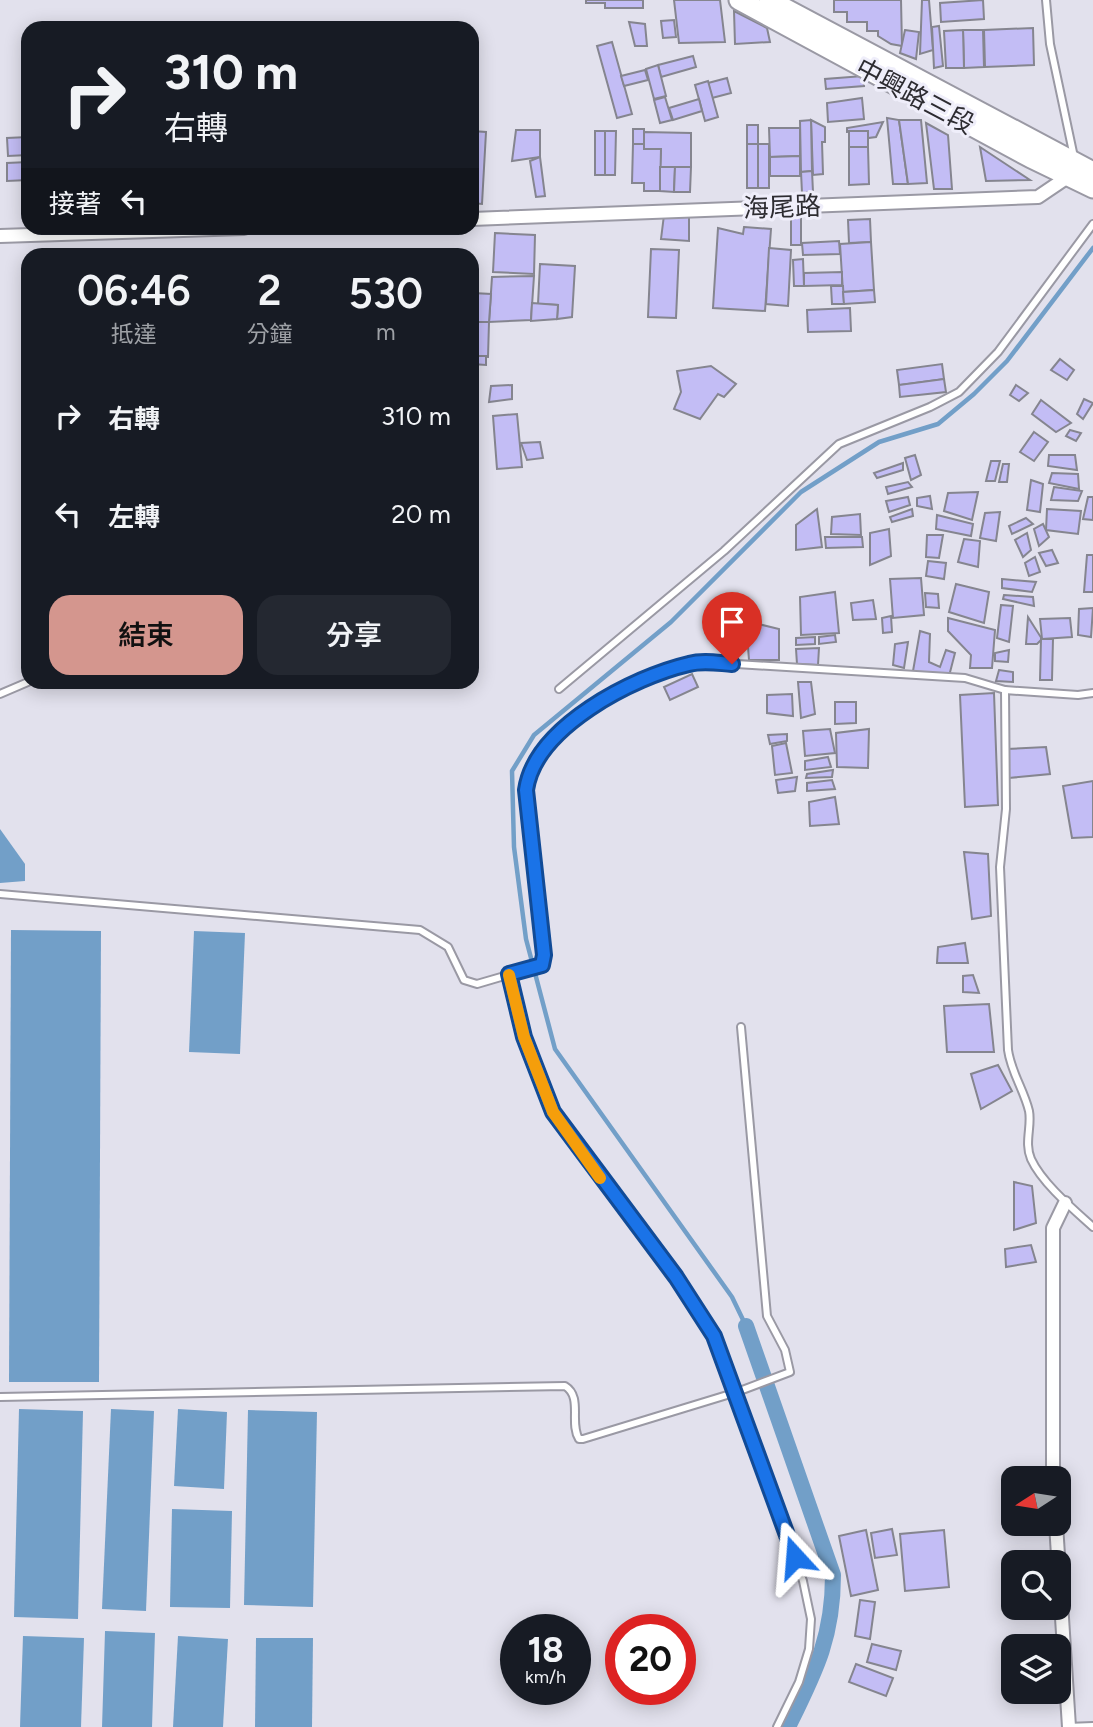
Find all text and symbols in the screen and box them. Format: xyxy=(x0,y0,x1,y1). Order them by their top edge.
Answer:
text: 310 m xyxy=(164,42,298,101)
icon: right xyxy=(49,49,140,140)
street label: 中興路三段 xyxy=(850,51,980,141)
text: 右轉 xyxy=(164,109,228,147)
icon: left xyxy=(115,182,153,220)
text: 接著 xyxy=(49,188,101,220)
street label: 海尾路 xyxy=(742,190,822,224)
text: 06:46 xyxy=(77,265,191,316)
text: 2 xyxy=(258,265,281,316)
text: 530 xyxy=(348,268,423,319)
text: m xyxy=(376,318,396,346)
text: 抵達 xyxy=(111,320,157,348)
text: 分鐘 xyxy=(247,320,293,348)
icon: right xyxy=(49,397,87,435)
text: 310 m xyxy=(381,400,451,432)
text: 右轉 xyxy=(108,403,160,435)
icon: left xyxy=(49,495,87,533)
text: 20 m xyxy=(391,498,451,530)
text: 左轉 xyxy=(108,501,160,533)
pin xyxy=(702,592,762,664)
button: 結束 xyxy=(49,595,243,675)
button: 分享 xyxy=(257,595,451,675)
icon: arrive xyxy=(713,603,751,641)
north arrow xyxy=(1001,1466,1071,1536)
map controls xyxy=(1001,1466,1071,1704)
position arrow xyxy=(758,1520,832,1594)
button: search xyxy=(1001,1550,1071,1620)
speed limit sign: 20 xyxy=(605,1614,696,1705)
text: 18 xyxy=(527,1629,564,1671)
button: layers xyxy=(1001,1634,1071,1704)
text: km/h xyxy=(525,1666,566,1688)

